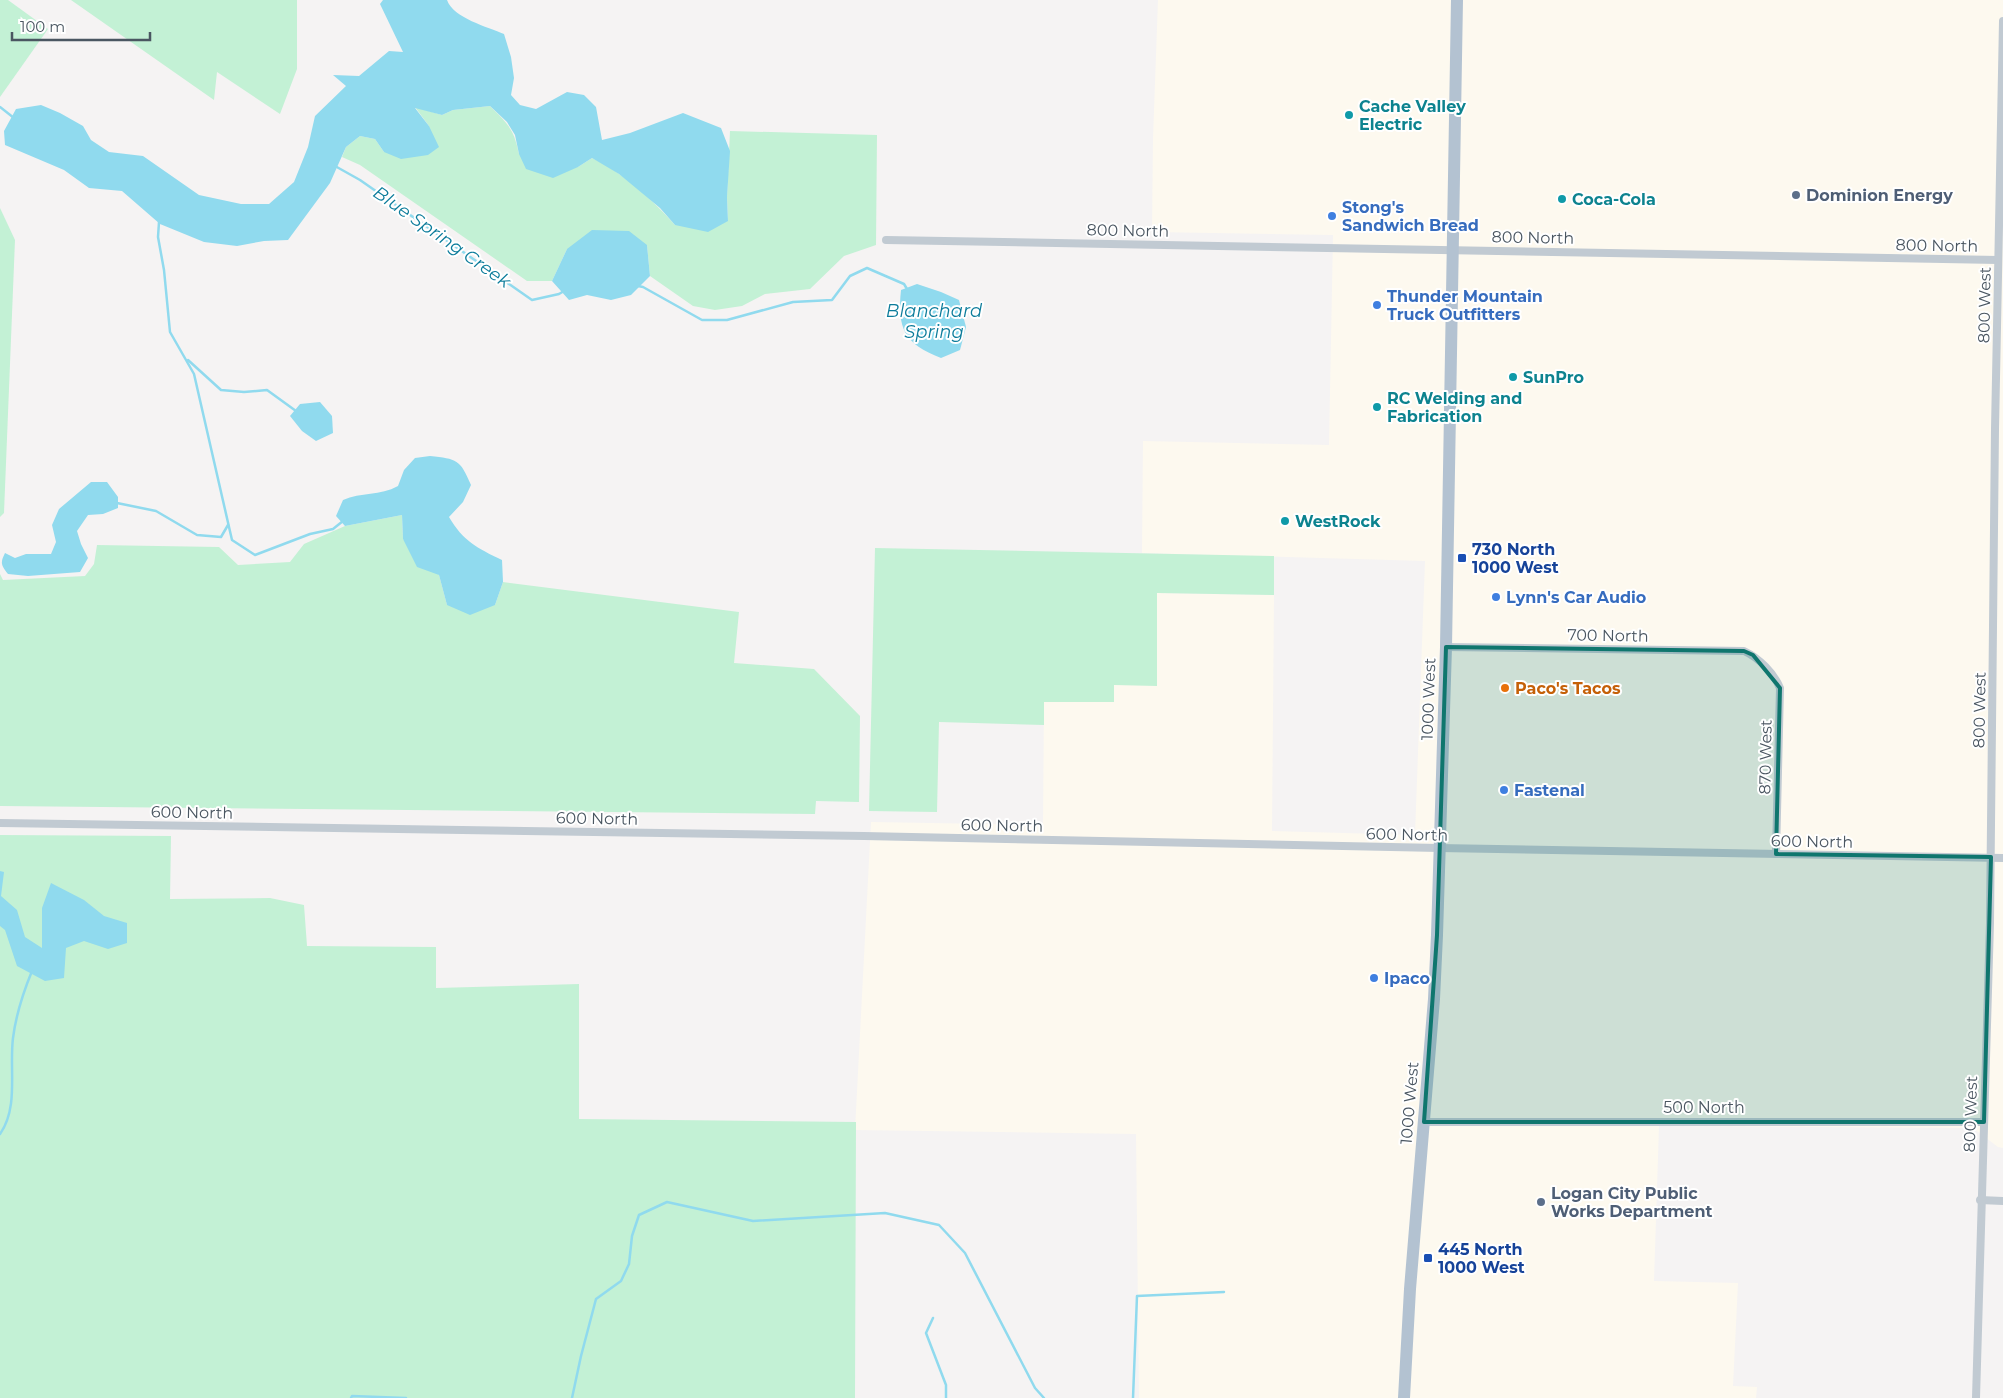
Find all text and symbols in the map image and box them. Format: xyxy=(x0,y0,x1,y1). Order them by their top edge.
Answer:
scale bar xyxy=(12,10,150,42)
text: 100 m xyxy=(20,17,65,36)
place label: Cache Valley Electric xyxy=(1359,97,1466,134)
marker: Cache Valley Electric xyxy=(1343,109,1355,121)
water label: Blue Spring Creek xyxy=(369,181,516,293)
place label: Dominion Energy xyxy=(1806,186,1953,205)
marker: Dominion Energy xyxy=(1790,189,1802,201)
place label: Coca-Cola xyxy=(1572,190,1656,209)
marker: Coca-Cola xyxy=(1556,193,1568,205)
place label: Stong's Sandwich Bread xyxy=(1342,198,1479,235)
marker: Stong's Sandwich Bread xyxy=(1326,210,1338,222)
street label: 800 North xyxy=(1087,220,1169,241)
street label: 800 North xyxy=(1492,227,1574,248)
street label: 800 North xyxy=(1896,235,1978,256)
street label: 800 West xyxy=(1974,266,1995,343)
place label: Thunder Mountain Truck Outfitters xyxy=(1387,287,1543,324)
marker: Thunder Mountain Truck Outfitters xyxy=(1371,299,1383,311)
water label: Blanchard Spring xyxy=(886,300,983,343)
place label: SunPro xyxy=(1523,368,1584,387)
marker: SunPro xyxy=(1507,371,1519,383)
place label: RC Welding and Fabrication xyxy=(1387,389,1522,426)
marker: RC Welding and Fabrication xyxy=(1371,401,1383,413)
place label: WestRock xyxy=(1295,512,1381,531)
marker: WestRock xyxy=(1279,515,1291,527)
place label: 730 North 1000 West xyxy=(1472,540,1559,577)
marker: 730 North 1000 West xyxy=(1456,552,1468,564)
place label: Lynn's Car Audio xyxy=(1506,588,1646,607)
marker: Lynn's Car Audio xyxy=(1490,591,1502,603)
street label: 700 North xyxy=(1567,625,1649,646)
street label: 1000 West xyxy=(1418,657,1439,741)
street label: 800 West xyxy=(1969,671,1990,748)
place label: Paco's Tacos xyxy=(1515,679,1621,698)
marker: Paco's Tacos xyxy=(1499,682,1511,694)
street label: 870 West xyxy=(1755,719,1776,795)
place label: Fastenal xyxy=(1514,781,1585,800)
marker: Fastenal xyxy=(1498,784,1510,796)
street label: 600 North xyxy=(151,802,233,823)
street label: 600 North xyxy=(556,808,638,829)
street label: 600 North xyxy=(961,815,1043,836)
street label: 600 North xyxy=(1366,824,1448,845)
street label: 600 North xyxy=(1771,831,1853,852)
place label: Ipaco xyxy=(1384,969,1430,988)
marker: Ipaco xyxy=(1368,972,1380,984)
street label: 1000 West xyxy=(1396,1061,1423,1145)
street label: 800 West xyxy=(1960,1075,1981,1153)
street label: 500 North xyxy=(1663,1098,1745,1117)
place label: Logan City Public Works Department xyxy=(1551,1184,1712,1221)
marker: Logan City Public Works Department xyxy=(1535,1196,1547,1208)
place label: 445 North 1000 West xyxy=(1438,1240,1525,1277)
marker: 445 North 1000 West xyxy=(1422,1252,1434,1264)

